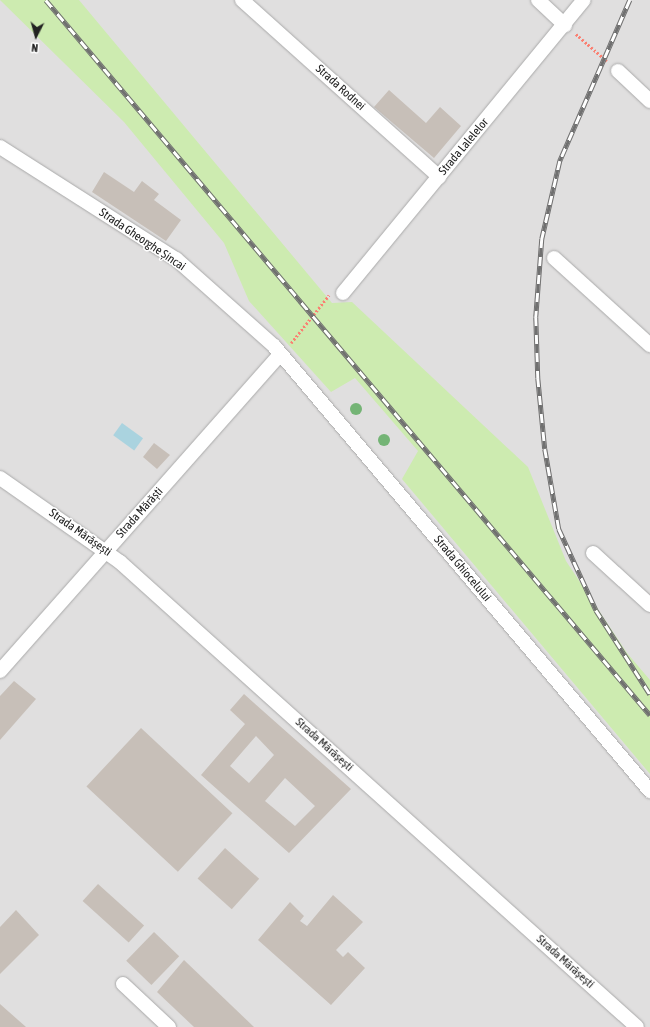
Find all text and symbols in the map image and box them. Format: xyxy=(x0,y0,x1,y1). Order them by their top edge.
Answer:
north arrow xyxy=(16,16,56,56)
text: N xyxy=(31,42,39,54)
street label: Strada Rodnei xyxy=(312,62,368,114)
street label: Strada Lalelelor xyxy=(436,116,492,178)
street label: Strada Gheorghe Șincai xyxy=(96,206,188,274)
street label: Strada Mărăști xyxy=(113,485,167,541)
street label: Strada Mărășești xyxy=(46,506,114,560)
street label: Strada Ghiocelului xyxy=(430,533,494,605)
street label: Strada Mărășești xyxy=(292,715,356,775)
street label: Strada Mărășești xyxy=(533,932,597,992)

